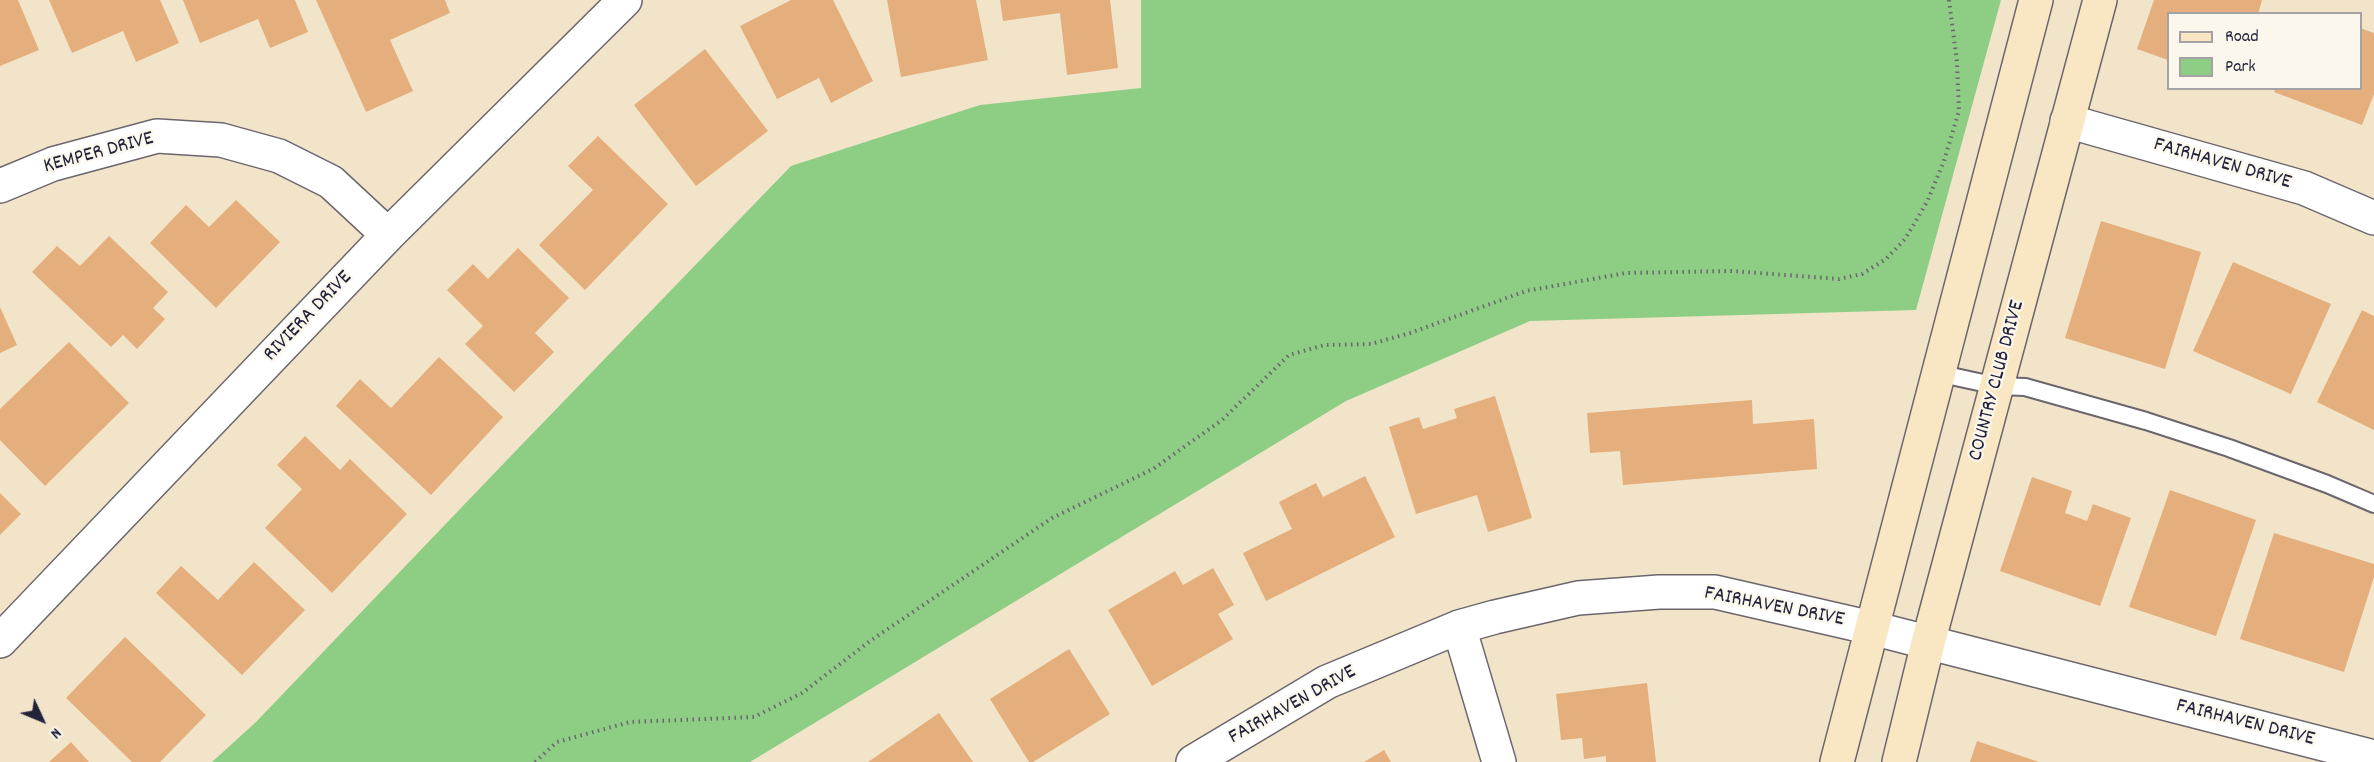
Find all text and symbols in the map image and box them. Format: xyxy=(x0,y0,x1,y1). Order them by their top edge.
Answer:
legend xyxy=(2167,12,2362,90)
text: Road xyxy=(2225,25,2259,50)
text: Park xyxy=(2225,55,2256,80)
street label: KEMPER DRIVE xyxy=(41,127,157,181)
street label: FAIRHAVEN DRIVE xyxy=(2150,133,2294,197)
street label: RIVIERA DRIVE xyxy=(259,266,359,368)
street label: COUNTRY CLUB DRIVE xyxy=(1964,298,2032,464)
street label: FAIRHAVEN DRIVE xyxy=(1702,582,1846,634)
street label: FAIRHAVEN DRIVE xyxy=(1225,661,1361,751)
north arrow xyxy=(12,690,72,750)
street label: FAIRHAVEN DRIVE xyxy=(2173,695,2317,753)
text: N xyxy=(44,722,66,744)

